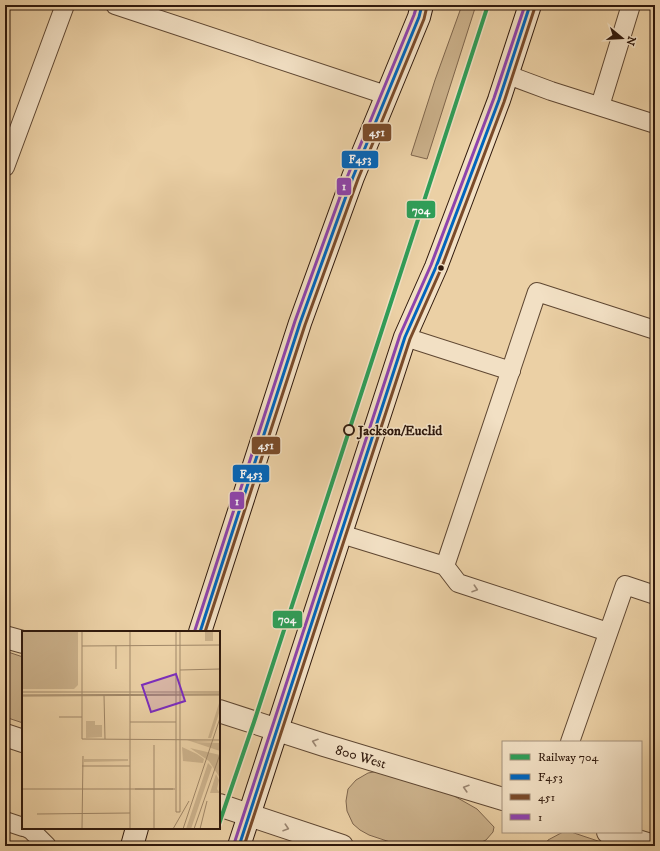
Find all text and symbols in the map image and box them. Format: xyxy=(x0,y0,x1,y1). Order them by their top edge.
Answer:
north arrow xyxy=(602,18,642,58)
text: N xyxy=(623,34,639,47)
line badge: 451 xyxy=(362,123,392,142)
text: 451 xyxy=(368,126,385,140)
line badge: F453 xyxy=(341,150,379,169)
text: F453 xyxy=(349,153,371,167)
line badge: 1 xyxy=(336,177,352,196)
text: 1 xyxy=(342,180,346,194)
line badge: 704 xyxy=(406,200,436,219)
text: 704 xyxy=(412,204,431,218)
unlabelled marker xyxy=(436,263,446,273)
place label: Jackson/Euclid xyxy=(356,422,443,440)
marker: Jackson/Euclid xyxy=(343,424,355,436)
line badge: 451 xyxy=(251,436,281,455)
text: 451 xyxy=(257,439,274,453)
line badge: F453 xyxy=(232,464,270,483)
text: F453 xyxy=(240,468,262,482)
line badge: 1 xyxy=(229,491,245,510)
text: 1 xyxy=(235,495,239,509)
one-way arrow xyxy=(471,584,478,593)
line badge: 704 xyxy=(272,610,303,629)
text: 704 xyxy=(278,613,297,627)
inset map xyxy=(22,631,220,829)
one-way arrow xyxy=(311,738,318,747)
street label: 800 West xyxy=(333,741,389,773)
legend xyxy=(502,741,642,833)
text: Railway 704 xyxy=(538,750,599,765)
text: F453 xyxy=(538,770,563,785)
one-way arrow xyxy=(462,784,469,793)
text: 451 xyxy=(538,790,555,805)
text: 1 xyxy=(538,810,542,825)
one-way arrow xyxy=(282,823,289,832)

